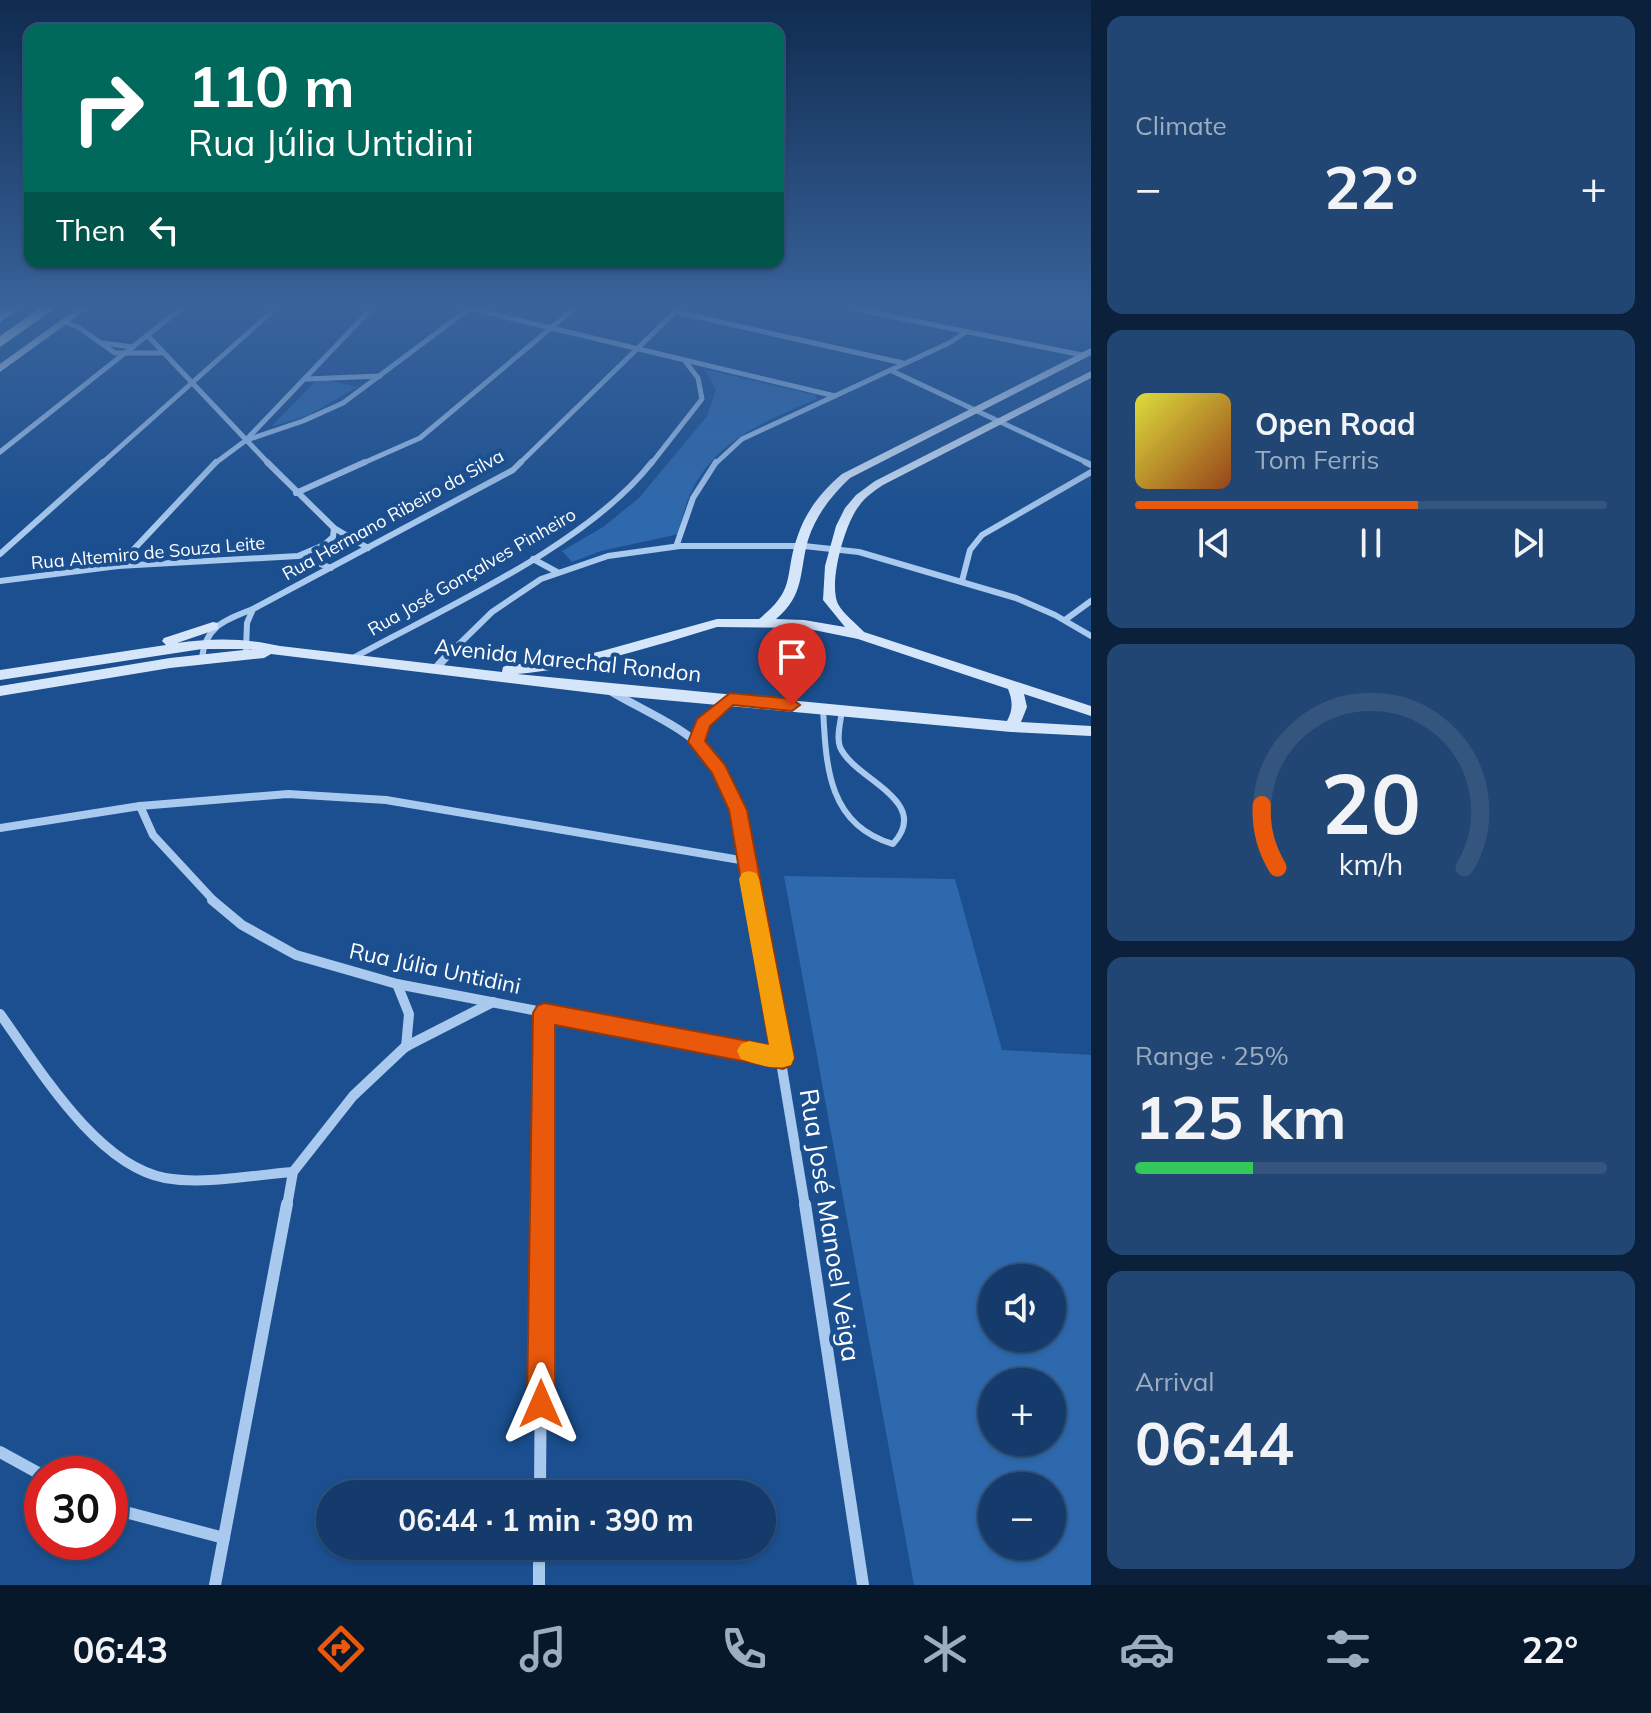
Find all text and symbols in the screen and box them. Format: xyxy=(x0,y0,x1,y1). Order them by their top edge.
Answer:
text: 110 m xyxy=(188,51,355,121)
icon: right xyxy=(56,56,160,160)
text: Climate xyxy=(1135,109,1227,142)
text: Rua Júlia Untidini xyxy=(188,120,474,165)
text: 22° xyxy=(1324,149,1418,224)
text: − xyxy=(1135,160,1161,215)
text: + xyxy=(1581,160,1607,215)
icon: left xyxy=(142,208,186,252)
text: Then xyxy=(56,211,126,249)
text: Open Road xyxy=(1255,405,1416,443)
text: Tom Ferris xyxy=(1255,443,1379,476)
street label: Rua Hermano Ribeiro da Silva xyxy=(278,444,508,585)
street label: Rua José Gonçalves Pinheiro xyxy=(364,502,580,641)
icon: previous xyxy=(1192,521,1236,565)
icon: pause xyxy=(1349,521,1393,565)
icon: next xyxy=(1506,521,1550,565)
street label: Rua Altemiro de Souza Leite xyxy=(30,531,266,574)
pin xyxy=(758,623,826,705)
street label: Avenida Marechal Rondon xyxy=(433,632,703,688)
icon: arrive xyxy=(770,635,814,679)
text: 20 xyxy=(1321,750,1421,855)
text: km/h xyxy=(1339,847,1403,883)
street label: Rua Júlia Untidini xyxy=(347,936,523,1000)
text: Range · 25% xyxy=(1135,1039,1289,1072)
text: 125 km xyxy=(1135,1079,1347,1154)
street label: Rua José Manoel Veiga xyxy=(793,1086,868,1364)
map controls xyxy=(978,1264,1066,1560)
button: sound xyxy=(978,1264,1066,1352)
position arrow xyxy=(499,1362,583,1446)
text: Arrival xyxy=(1135,1365,1215,1398)
button: + xyxy=(978,1368,1066,1456)
text: 06:44 xyxy=(1135,1405,1294,1480)
speed limit sign: 30 xyxy=(24,1456,128,1560)
button: − xyxy=(978,1472,1066,1560)
text: 06:44 · 1 min · 390 m xyxy=(398,1501,694,1539)
icon: directions xyxy=(313,1621,369,1677)
icon: music xyxy=(515,1621,571,1677)
icon: phone xyxy=(716,1621,772,1677)
icon: climate xyxy=(917,1621,973,1677)
icon: car xyxy=(1119,1621,1175,1677)
icon: filters xyxy=(1320,1621,1376,1677)
text: 06:43 xyxy=(73,1627,168,1672)
text: 22° xyxy=(1521,1627,1578,1672)

